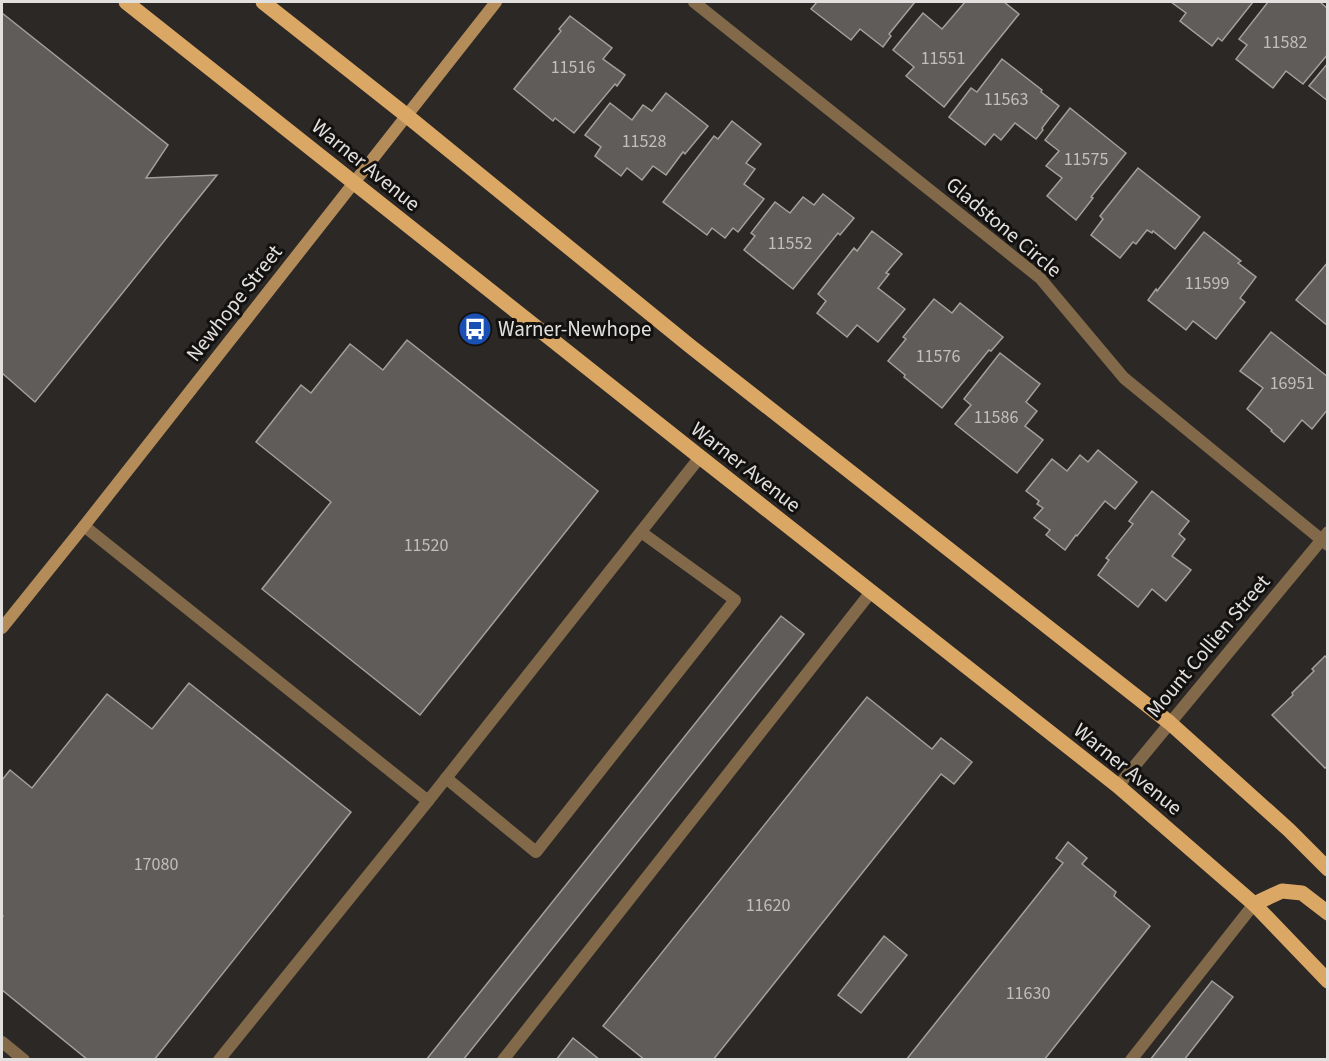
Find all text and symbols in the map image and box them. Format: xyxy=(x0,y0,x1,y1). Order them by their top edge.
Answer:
house number: 11582 xyxy=(1263,30,1307,55)
house number: 11551 xyxy=(921,46,965,71)
house number: 11516 xyxy=(551,55,595,80)
house number: 11563 xyxy=(984,87,1028,112)
street label: Warner Avenue xyxy=(305,112,427,218)
house number: 11528 xyxy=(622,129,666,154)
house number: 11575 xyxy=(1064,147,1108,172)
street label: Gladstone Circle xyxy=(940,170,1068,284)
house number: 11552 xyxy=(768,231,812,256)
street label: Newhope Street xyxy=(179,238,289,368)
house number: 11599 xyxy=(1185,271,1229,296)
bus stop icon: Warner-Newhope xyxy=(457,311,493,347)
place label: Warner-Newhope xyxy=(498,314,651,344)
house number: 11576 xyxy=(916,344,960,369)
house number: 16951 xyxy=(1270,371,1314,396)
house number: 11586 xyxy=(974,405,1018,430)
street label: Warner Avenue xyxy=(685,414,807,520)
house number: 11520 xyxy=(404,533,448,558)
street label: Mount Collien Street xyxy=(1139,568,1277,724)
street label: Warner Avenue xyxy=(1067,716,1189,822)
house number: 17080 xyxy=(134,852,178,877)
house number: 11620 xyxy=(746,893,790,918)
house number: 11630 xyxy=(1006,981,1050,1006)

